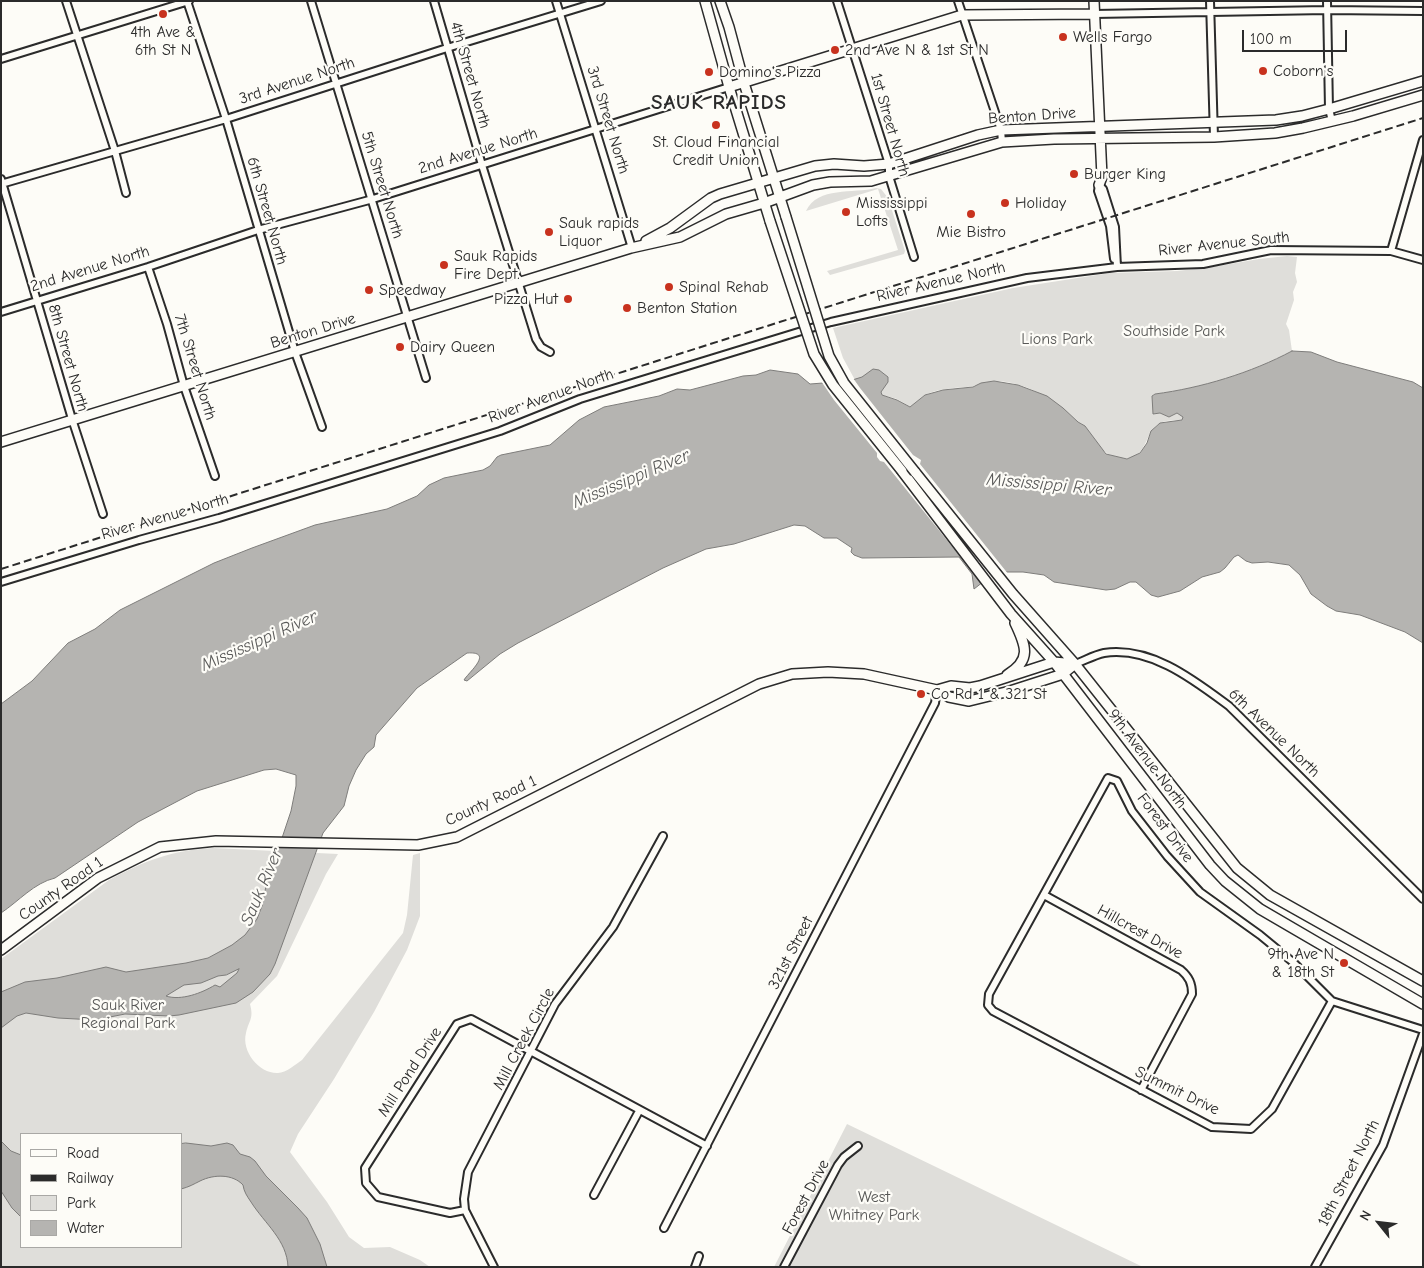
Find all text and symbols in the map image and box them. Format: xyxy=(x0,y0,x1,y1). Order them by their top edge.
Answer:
marker: 4th Ave & 6th St N xyxy=(157,8,169,20)
street label: 4th Street North xyxy=(446,19,494,131)
scale bar xyxy=(1244,20,1349,52)
place label: 4th Ave & 6th St N xyxy=(130,22,196,60)
place label: Wells Fargo xyxy=(1073,27,1152,47)
text: 100 m xyxy=(1250,30,1292,48)
marker: Wells Fargo xyxy=(1057,31,1069,43)
place label: 2nd Ave N & 1st St N xyxy=(845,40,989,60)
marker: 2nd Ave N & 1st St N xyxy=(829,44,841,56)
street label: 3rd Avenue North xyxy=(237,53,357,109)
place label: Coborn's xyxy=(1273,61,1333,81)
place label: Domino's Pizza xyxy=(719,62,821,82)
street label: 3rd Street North xyxy=(582,64,634,176)
marker: Coborn's xyxy=(1257,65,1269,77)
marker: Domino's Pizza xyxy=(703,66,715,78)
street label: 1st Street North xyxy=(866,71,914,179)
district label: SAUK RAPIDS xyxy=(650,90,788,116)
street label: Benton Drive xyxy=(987,103,1077,129)
marker: St. Cloud Financial Credit Union xyxy=(710,119,722,131)
street label: 2nd Avenue North xyxy=(416,124,540,178)
street label: 5th Street North xyxy=(357,129,407,241)
place label: St. Cloud Financial Credit Union xyxy=(653,132,779,170)
street label: 6th Street North xyxy=(242,155,292,267)
place label: Burger King xyxy=(1084,164,1166,184)
marker: Burger King xyxy=(1068,168,1080,180)
place label: Mississippi Lofts xyxy=(856,193,928,231)
place label: Holiday xyxy=(1015,193,1066,213)
marker: Holiday xyxy=(999,197,1011,209)
marker: Mississippi Lofts xyxy=(840,206,852,218)
marker: Mie Bistro xyxy=(965,208,977,220)
place label: Sauk rapids Liquor xyxy=(559,213,639,251)
place label: Mie Bistro xyxy=(936,222,1006,242)
marker: Sauk rapids Liquor xyxy=(543,226,555,238)
street label: River Avenue South xyxy=(1157,228,1291,260)
street label: 2nd Avenue North xyxy=(28,242,152,296)
place label: Sauk Rapids Fire Dept. xyxy=(454,246,537,284)
street label: River Avenue North xyxy=(875,258,1007,306)
marker: Sauk Rapids Fire Dept. xyxy=(438,259,450,271)
place label: Spinal Rehab xyxy=(679,277,769,297)
place label: Speedway xyxy=(379,280,446,300)
marker: Spinal Rehab xyxy=(663,281,675,293)
marker: Speedway xyxy=(363,284,375,296)
place label: Pizza Hut xyxy=(494,289,558,309)
marker: Pizza Hut xyxy=(562,293,574,305)
place label: Benton Station xyxy=(637,298,737,318)
street label: 8th Street North xyxy=(44,302,92,414)
marker: Benton Station xyxy=(621,302,633,314)
street label: Benton Drive xyxy=(268,309,358,353)
street label: 7th Street North xyxy=(170,312,220,422)
park label: Southside Park xyxy=(1123,321,1225,341)
park label: Lions Park xyxy=(1021,329,1093,349)
place label: Dairy Queen xyxy=(410,337,495,357)
marker: Dairy Queen xyxy=(394,341,406,353)
street label: River Avenue North xyxy=(486,364,616,428)
water label: Mississippi River xyxy=(569,445,693,513)
water label: Mississippi River xyxy=(986,469,1112,501)
street label: River Avenue North xyxy=(99,490,231,544)
water label: Mississippi River xyxy=(197,606,321,676)
place label: Co Rd 1 & 321 St xyxy=(931,684,1047,704)
street label: 6th Avenue North xyxy=(1224,685,1324,781)
marker: Co Rd 1 & 321 St xyxy=(915,688,927,700)
street label: 9th Avenue North xyxy=(1103,705,1191,813)
street label: County Road 1 xyxy=(442,771,540,831)
street label: Forest Drive xyxy=(1133,790,1197,866)
water label: Sauk River xyxy=(236,845,288,929)
street label: County Road 1 xyxy=(15,853,107,925)
street label: Hillcrest Drive xyxy=(1094,901,1186,963)
street label: 321st Street xyxy=(764,913,818,993)
place label: 9th Ave N & 18th St xyxy=(1267,944,1334,982)
marker: 9th Ave N & 18th St xyxy=(1338,957,1350,969)
street label: Mill Creek Circle xyxy=(489,985,559,1093)
park label: Sauk River Regional Park xyxy=(81,995,175,1033)
street label: Mill Pond Drive xyxy=(374,1023,446,1121)
street label: Summit Drive xyxy=(1132,1062,1222,1120)
street label: 18th Street North xyxy=(1314,1117,1384,1229)
legend xyxy=(20,1133,182,1248)
text: Road xyxy=(67,1144,99,1162)
street label: Forest Drive xyxy=(778,1156,834,1238)
text: Railway xyxy=(67,1169,113,1187)
park label: West Whitney Park xyxy=(829,1187,919,1225)
text: Park xyxy=(67,1194,96,1212)
north arrow xyxy=(1354,1198,1404,1248)
text: Water xyxy=(67,1219,104,1237)

